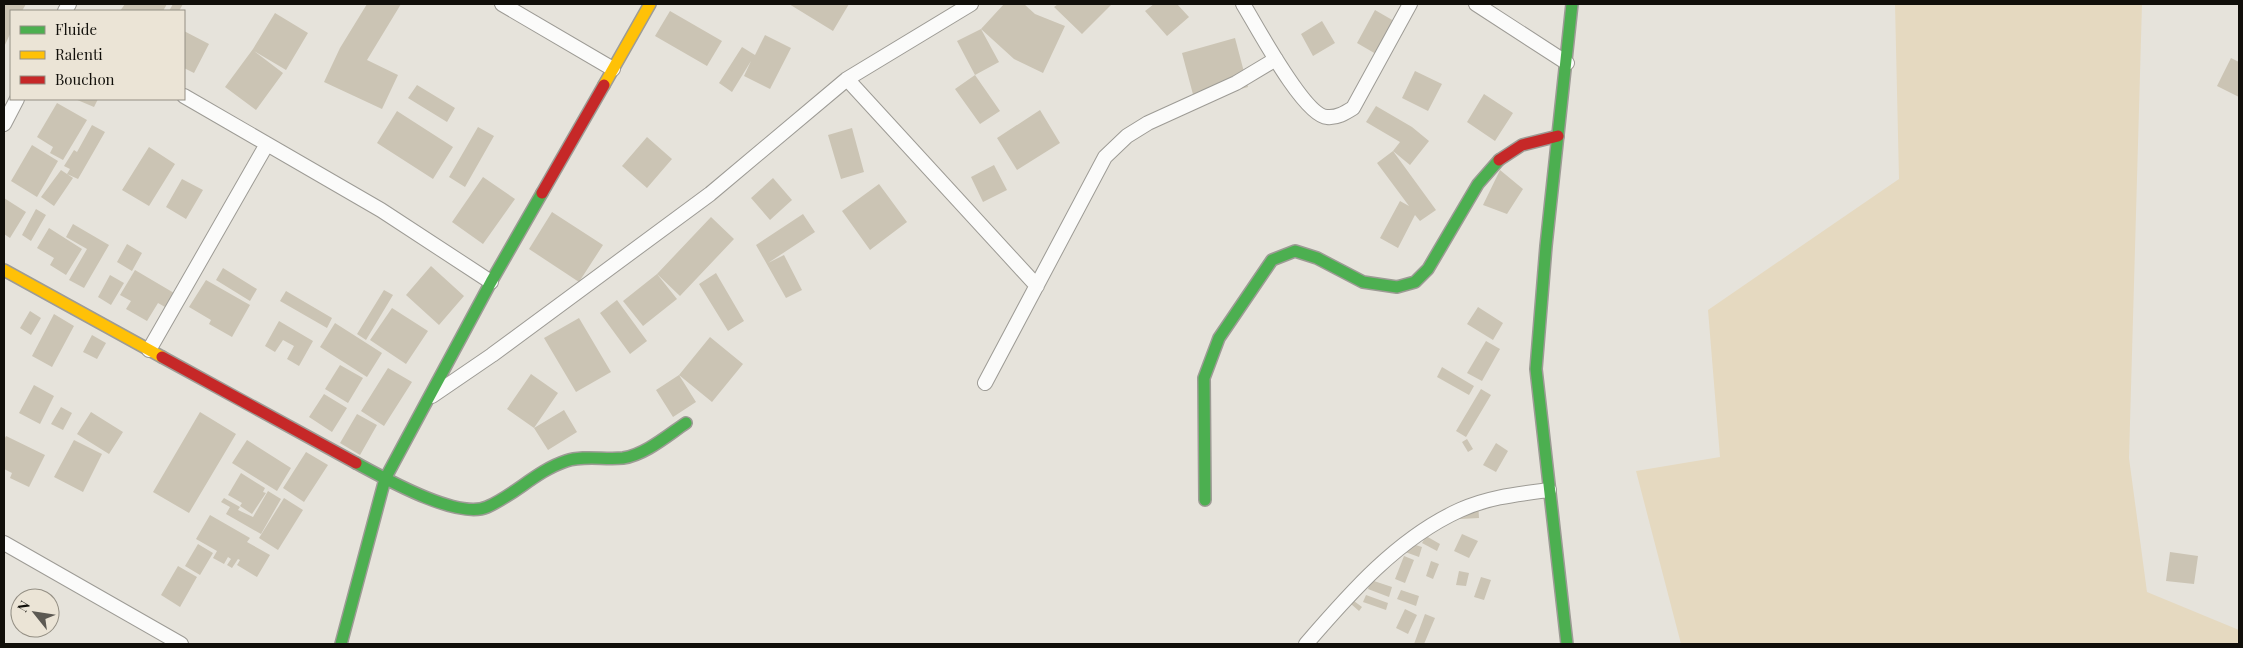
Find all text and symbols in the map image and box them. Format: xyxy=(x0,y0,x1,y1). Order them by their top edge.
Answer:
legend xyxy=(10,10,185,100)
text: Fluide xyxy=(55,19,97,39)
text: Ralenti xyxy=(55,44,103,64)
text: Bouchon xyxy=(55,69,115,89)
north arrow xyxy=(10,588,60,638)
text: N xyxy=(13,597,34,615)

